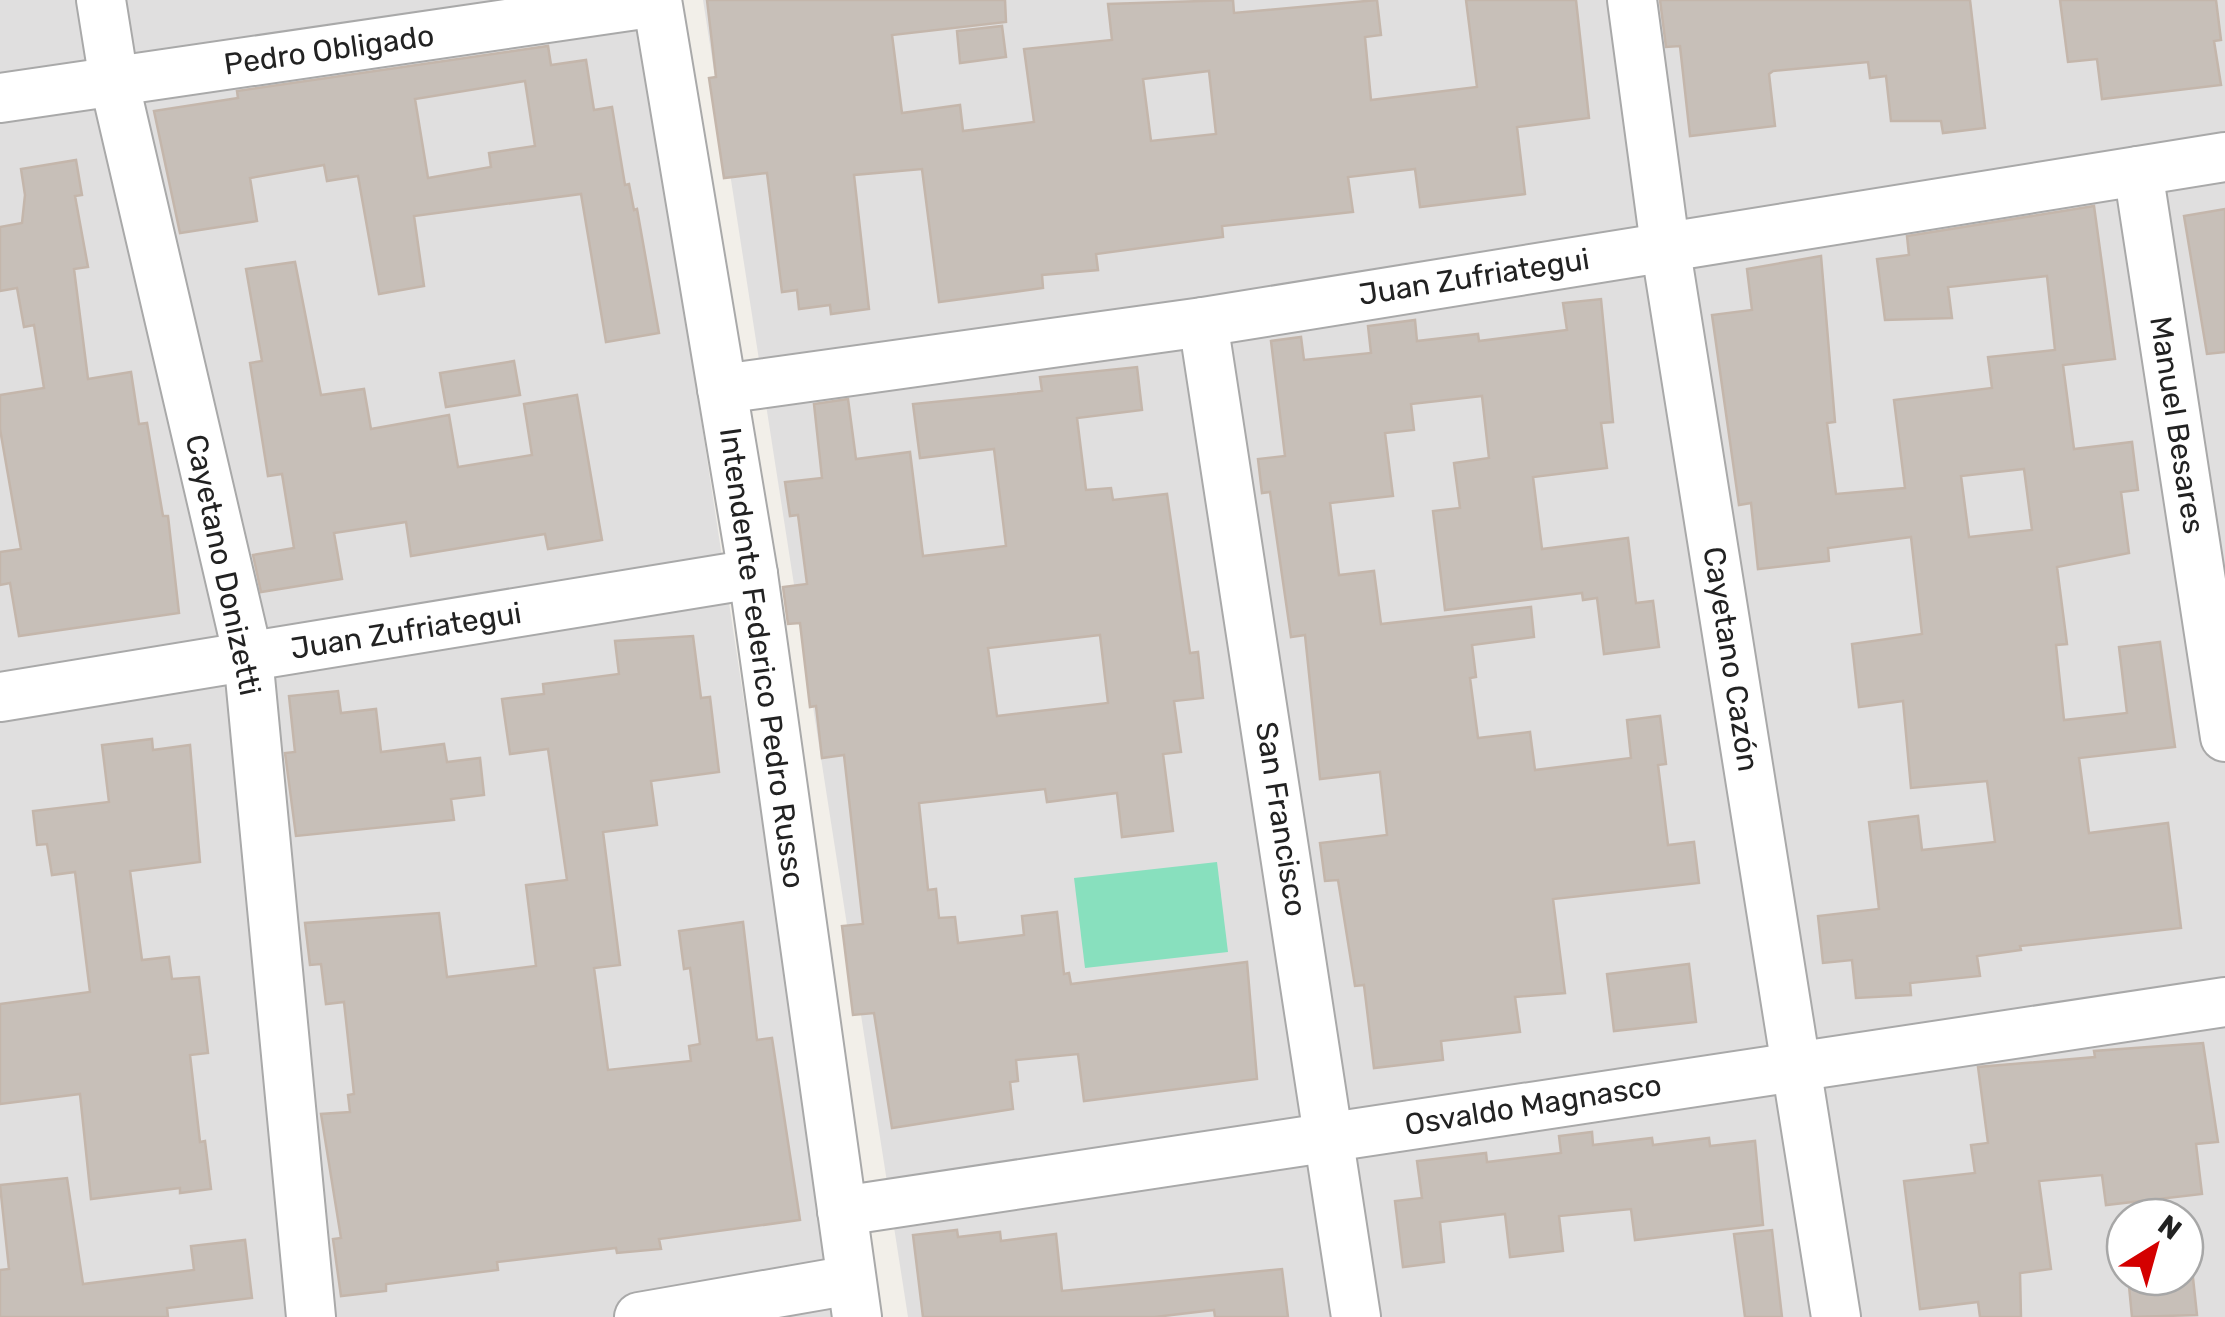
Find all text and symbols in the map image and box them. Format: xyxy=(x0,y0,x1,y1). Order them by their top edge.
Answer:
street label: Pedro Obligado xyxy=(222,17,436,83)
street label: Juan Zufriategui xyxy=(1356,241,1592,313)
street label: Manuel Besares xyxy=(2142,314,2212,536)
street label: Intendente Federico Pedro Russo xyxy=(712,425,812,891)
street label: Cayetano Donizetti xyxy=(178,431,268,699)
street label: Cayetano Cazón xyxy=(1695,544,1767,774)
street label: Juan Zufriategui xyxy=(288,595,524,667)
street label: San Francisco xyxy=(1248,719,1314,919)
street label: Osvaldo Magnasco xyxy=(1402,1067,1664,1143)
north arrow xyxy=(2105,1197,2205,1297)
text: N xyxy=(2152,1208,2188,1247)

